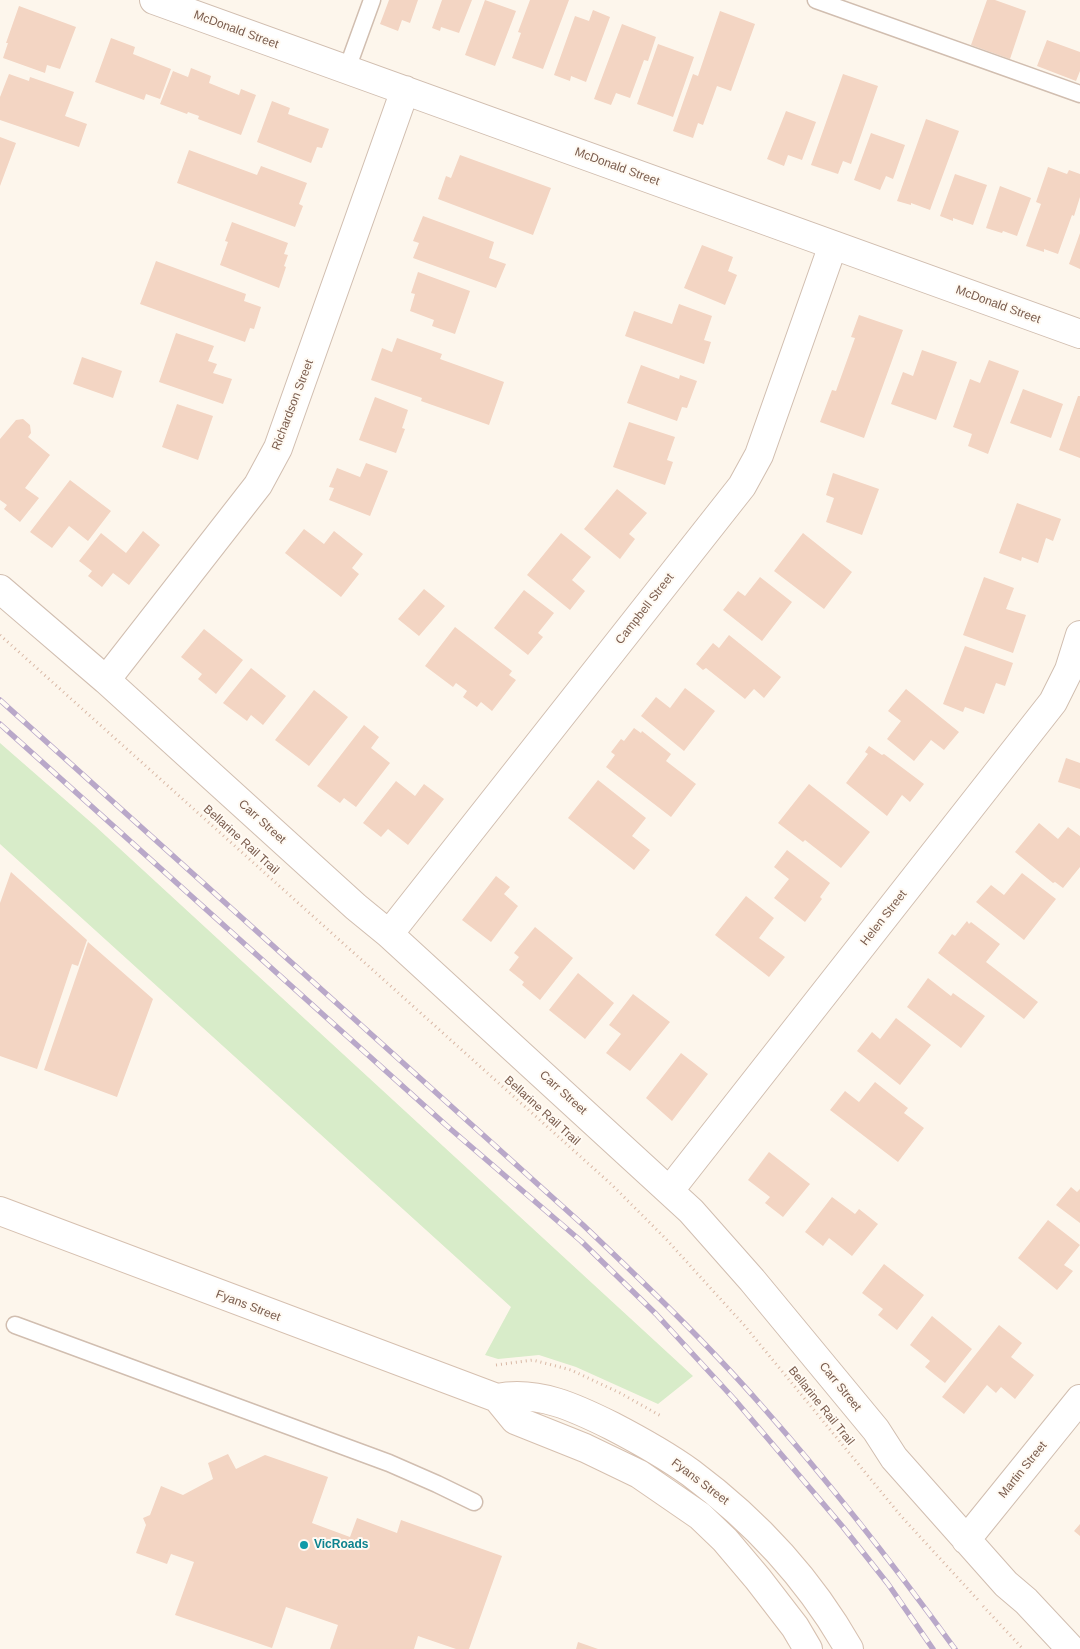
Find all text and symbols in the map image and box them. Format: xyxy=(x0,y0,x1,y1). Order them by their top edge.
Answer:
street label: McDonald Street xyxy=(192,8,280,52)
street label: McDonald Street xyxy=(573,145,661,189)
street label: McDonald Street xyxy=(954,283,1042,327)
street label: Richardson Street xyxy=(269,358,317,452)
street label: Campbell Street xyxy=(613,571,677,647)
street label: Carr Street xyxy=(235,797,289,847)
street label: Bellarine Rail Trail xyxy=(200,802,282,878)
street label: Helen Street xyxy=(858,887,910,949)
street label: Carr Street xyxy=(536,1068,590,1118)
street label: Bellarine Rail Trail xyxy=(501,1073,583,1149)
street label: Fyans Street xyxy=(214,1287,282,1325)
street label: Carr Street xyxy=(816,1360,864,1414)
street label: Bellarine Rail Trail xyxy=(785,1364,857,1448)
street label: Martin Street xyxy=(996,1439,1050,1501)
street label: Fyans Street xyxy=(669,1456,731,1508)
place label: VicRoads xyxy=(314,1538,368,1552)
marker: VicRoads xyxy=(298,1539,310,1551)

